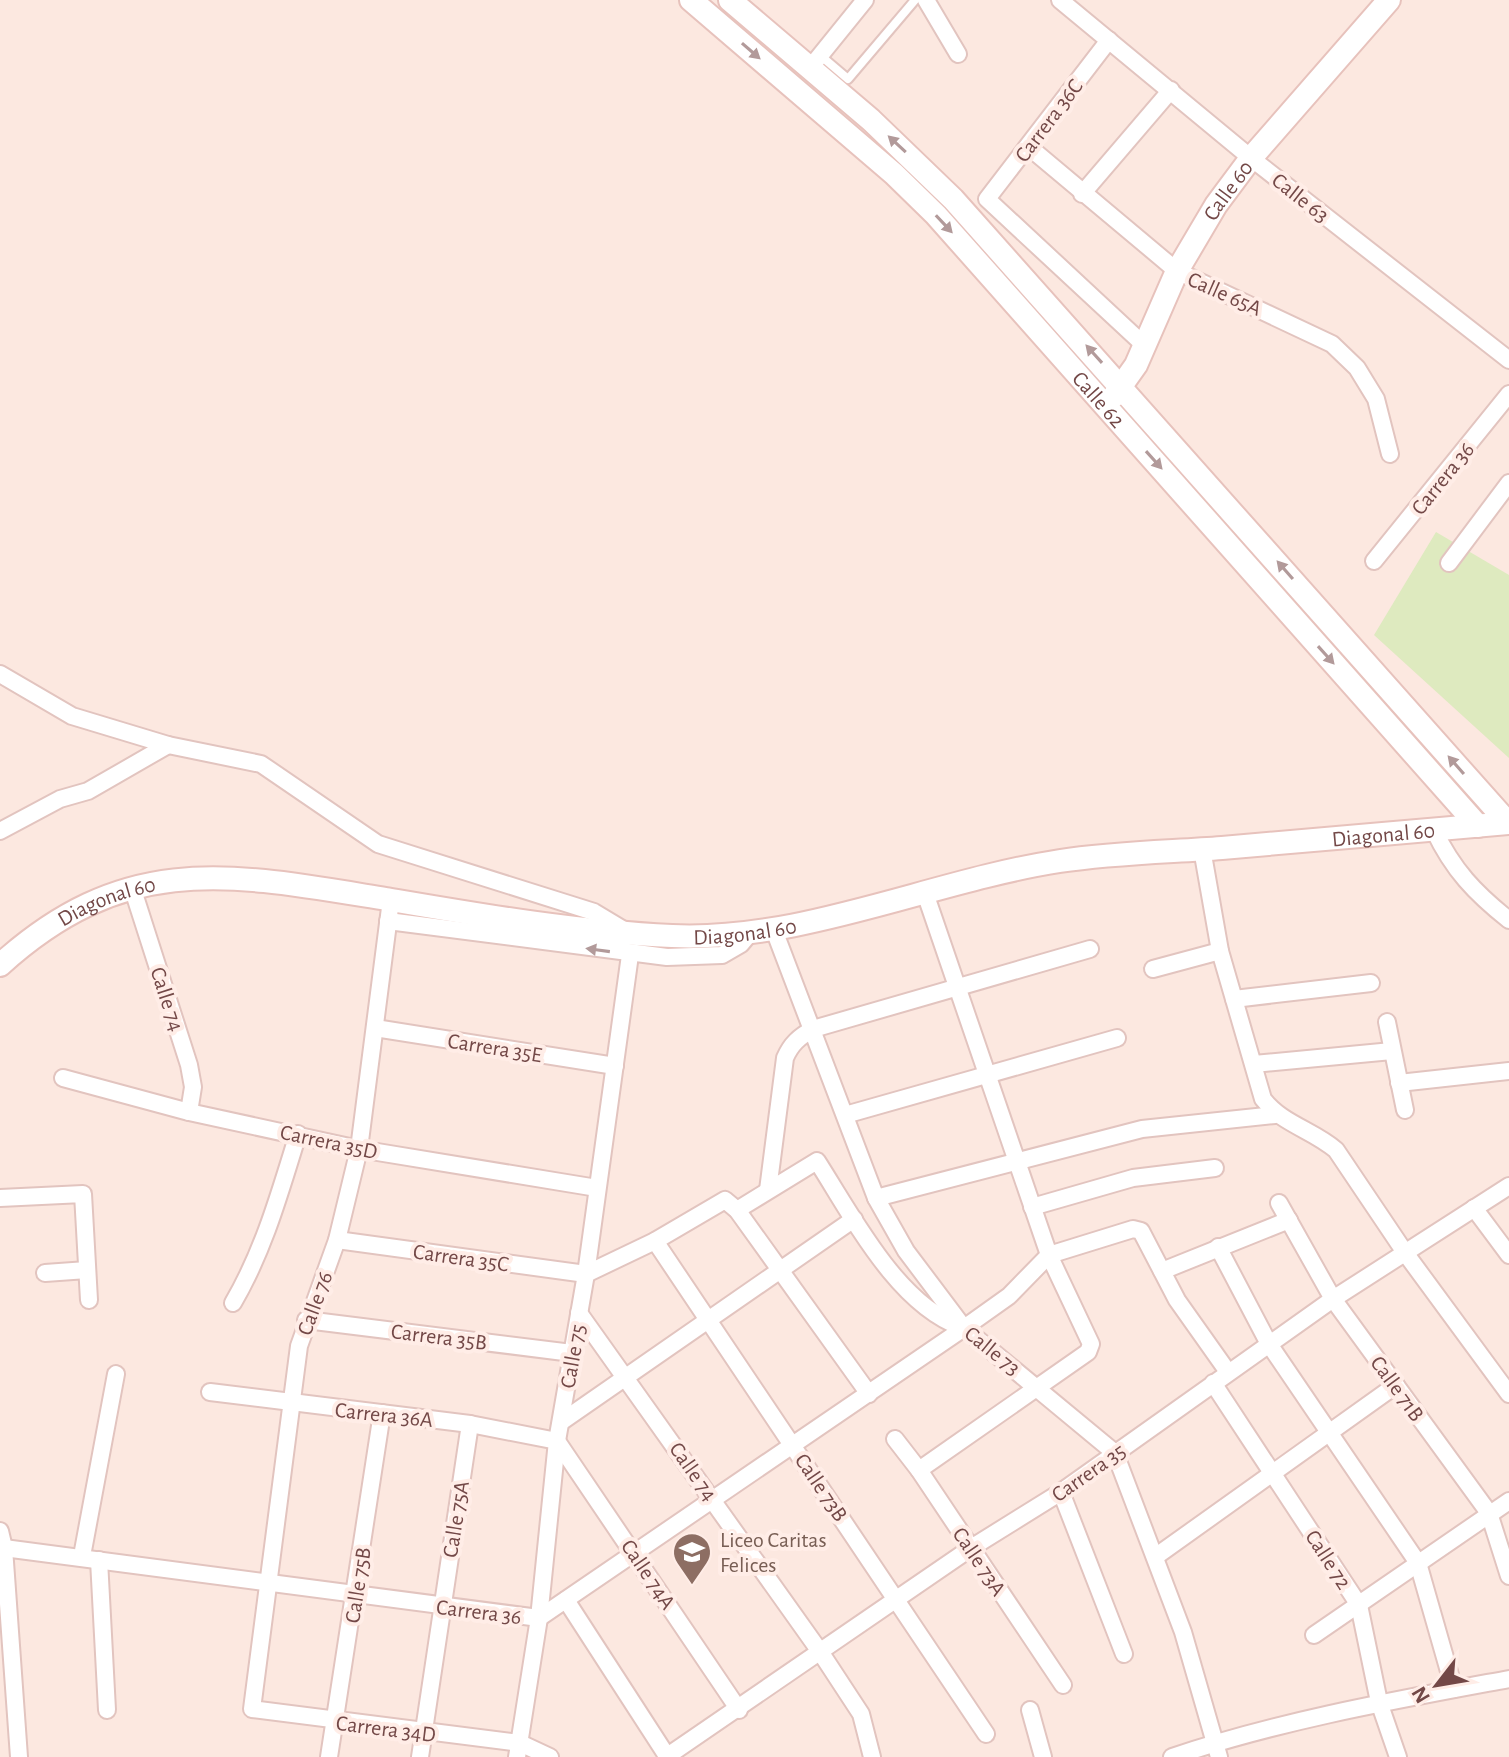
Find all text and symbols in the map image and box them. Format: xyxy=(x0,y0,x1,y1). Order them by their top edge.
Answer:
one-way arrow xyxy=(740,42,760,59)
street label: Carrera 36C xyxy=(1011,75,1087,166)
one-way arrow xyxy=(887,136,906,154)
street label: Calle 60 xyxy=(1200,157,1257,224)
street label: Calle 63 xyxy=(1268,169,1333,227)
one-way arrow xyxy=(935,214,953,233)
street label: Calle 65A xyxy=(1184,268,1265,320)
one-way arrow xyxy=(1085,345,1103,364)
street label: Calle 62 xyxy=(1068,367,1129,432)
street label: Carrera 36 xyxy=(1407,438,1478,519)
one-way arrow xyxy=(1144,451,1162,470)
one-way arrow xyxy=(1276,560,1294,579)
one-way arrow xyxy=(1317,645,1334,665)
one-way arrow xyxy=(1448,755,1466,774)
street label: Diagonal 60 xyxy=(1331,819,1436,850)
street label: Diagonal 60 xyxy=(54,873,158,930)
street label: Diagonal 60 xyxy=(693,915,798,948)
one-way arrow xyxy=(585,943,610,956)
street label: Calle 74 xyxy=(146,965,188,1034)
street label: Carrera 35E xyxy=(446,1030,544,1066)
street label: Carrera 35D xyxy=(278,1121,379,1163)
street label: Carrera 35C xyxy=(412,1240,510,1276)
street label: Calle 76 xyxy=(293,1269,337,1338)
street label: Carrera 35B xyxy=(390,1320,488,1354)
street label: Calle 75 xyxy=(557,1322,589,1390)
street label: Calle 73 xyxy=(960,1322,1024,1380)
street label: Calle 71B xyxy=(1366,1352,1428,1425)
street label: Carrera 36A xyxy=(334,1399,434,1431)
street label: Calle 74 xyxy=(665,1438,721,1505)
street label: Carrera 35 xyxy=(1048,1440,1130,1506)
street label: Calle 73B xyxy=(791,1450,852,1525)
street label: Calle 75A xyxy=(439,1479,473,1559)
street label: Calle 73A xyxy=(948,1523,1010,1600)
street label: Calle 72 xyxy=(1301,1526,1355,1593)
place label: Liceo Caritas Felices xyxy=(720,1529,827,1576)
school or university icon: Liceo Caritas Felices xyxy=(671,1531,713,1586)
street label: Calle 74A xyxy=(617,1536,679,1614)
street label: Calle 75B xyxy=(341,1546,375,1625)
street label: Carrera 36 xyxy=(435,1596,523,1628)
north arrow xyxy=(1397,1645,1477,1725)
text: N xyxy=(1407,1683,1434,1707)
street label: Carrera 34D xyxy=(335,1712,437,1746)

